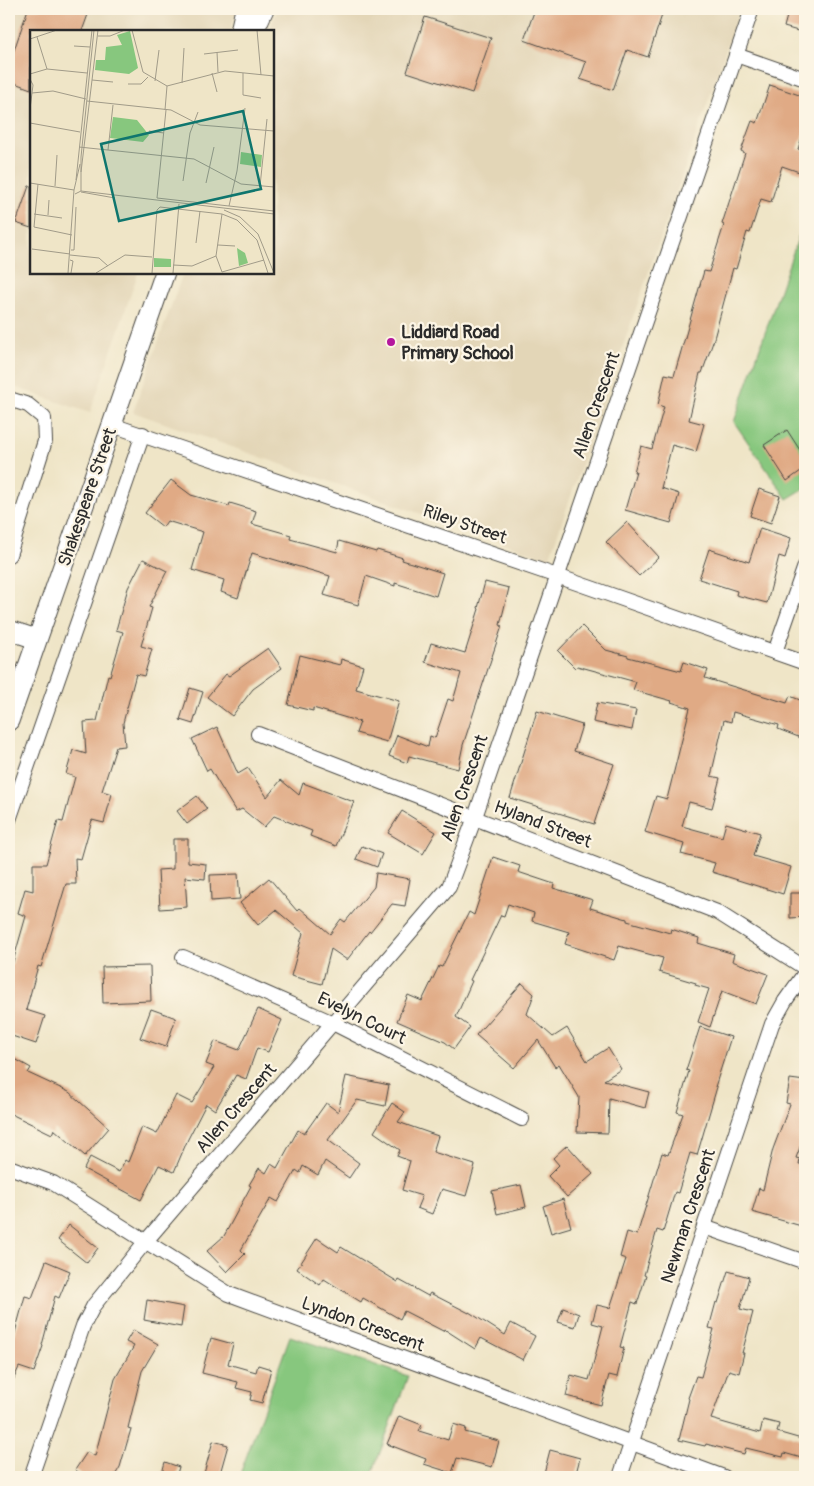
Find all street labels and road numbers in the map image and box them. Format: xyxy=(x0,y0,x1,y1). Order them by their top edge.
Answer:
street label: Allen Crescent xyxy=(567,348,626,462)
street label: Shakespeare Street xyxy=(53,424,122,570)
street label: Riley Street xyxy=(420,499,511,550)
street label: Allen Crescent xyxy=(435,731,494,845)
street label: Hyland Street xyxy=(491,795,596,854)
street label: Evelyn Court xyxy=(314,987,411,1050)
street label: Allen Crescent xyxy=(191,1058,282,1158)
street label: Newman Crescent xyxy=(656,1145,721,1286)
street label: Lyndon Crescent xyxy=(298,1292,428,1358)

